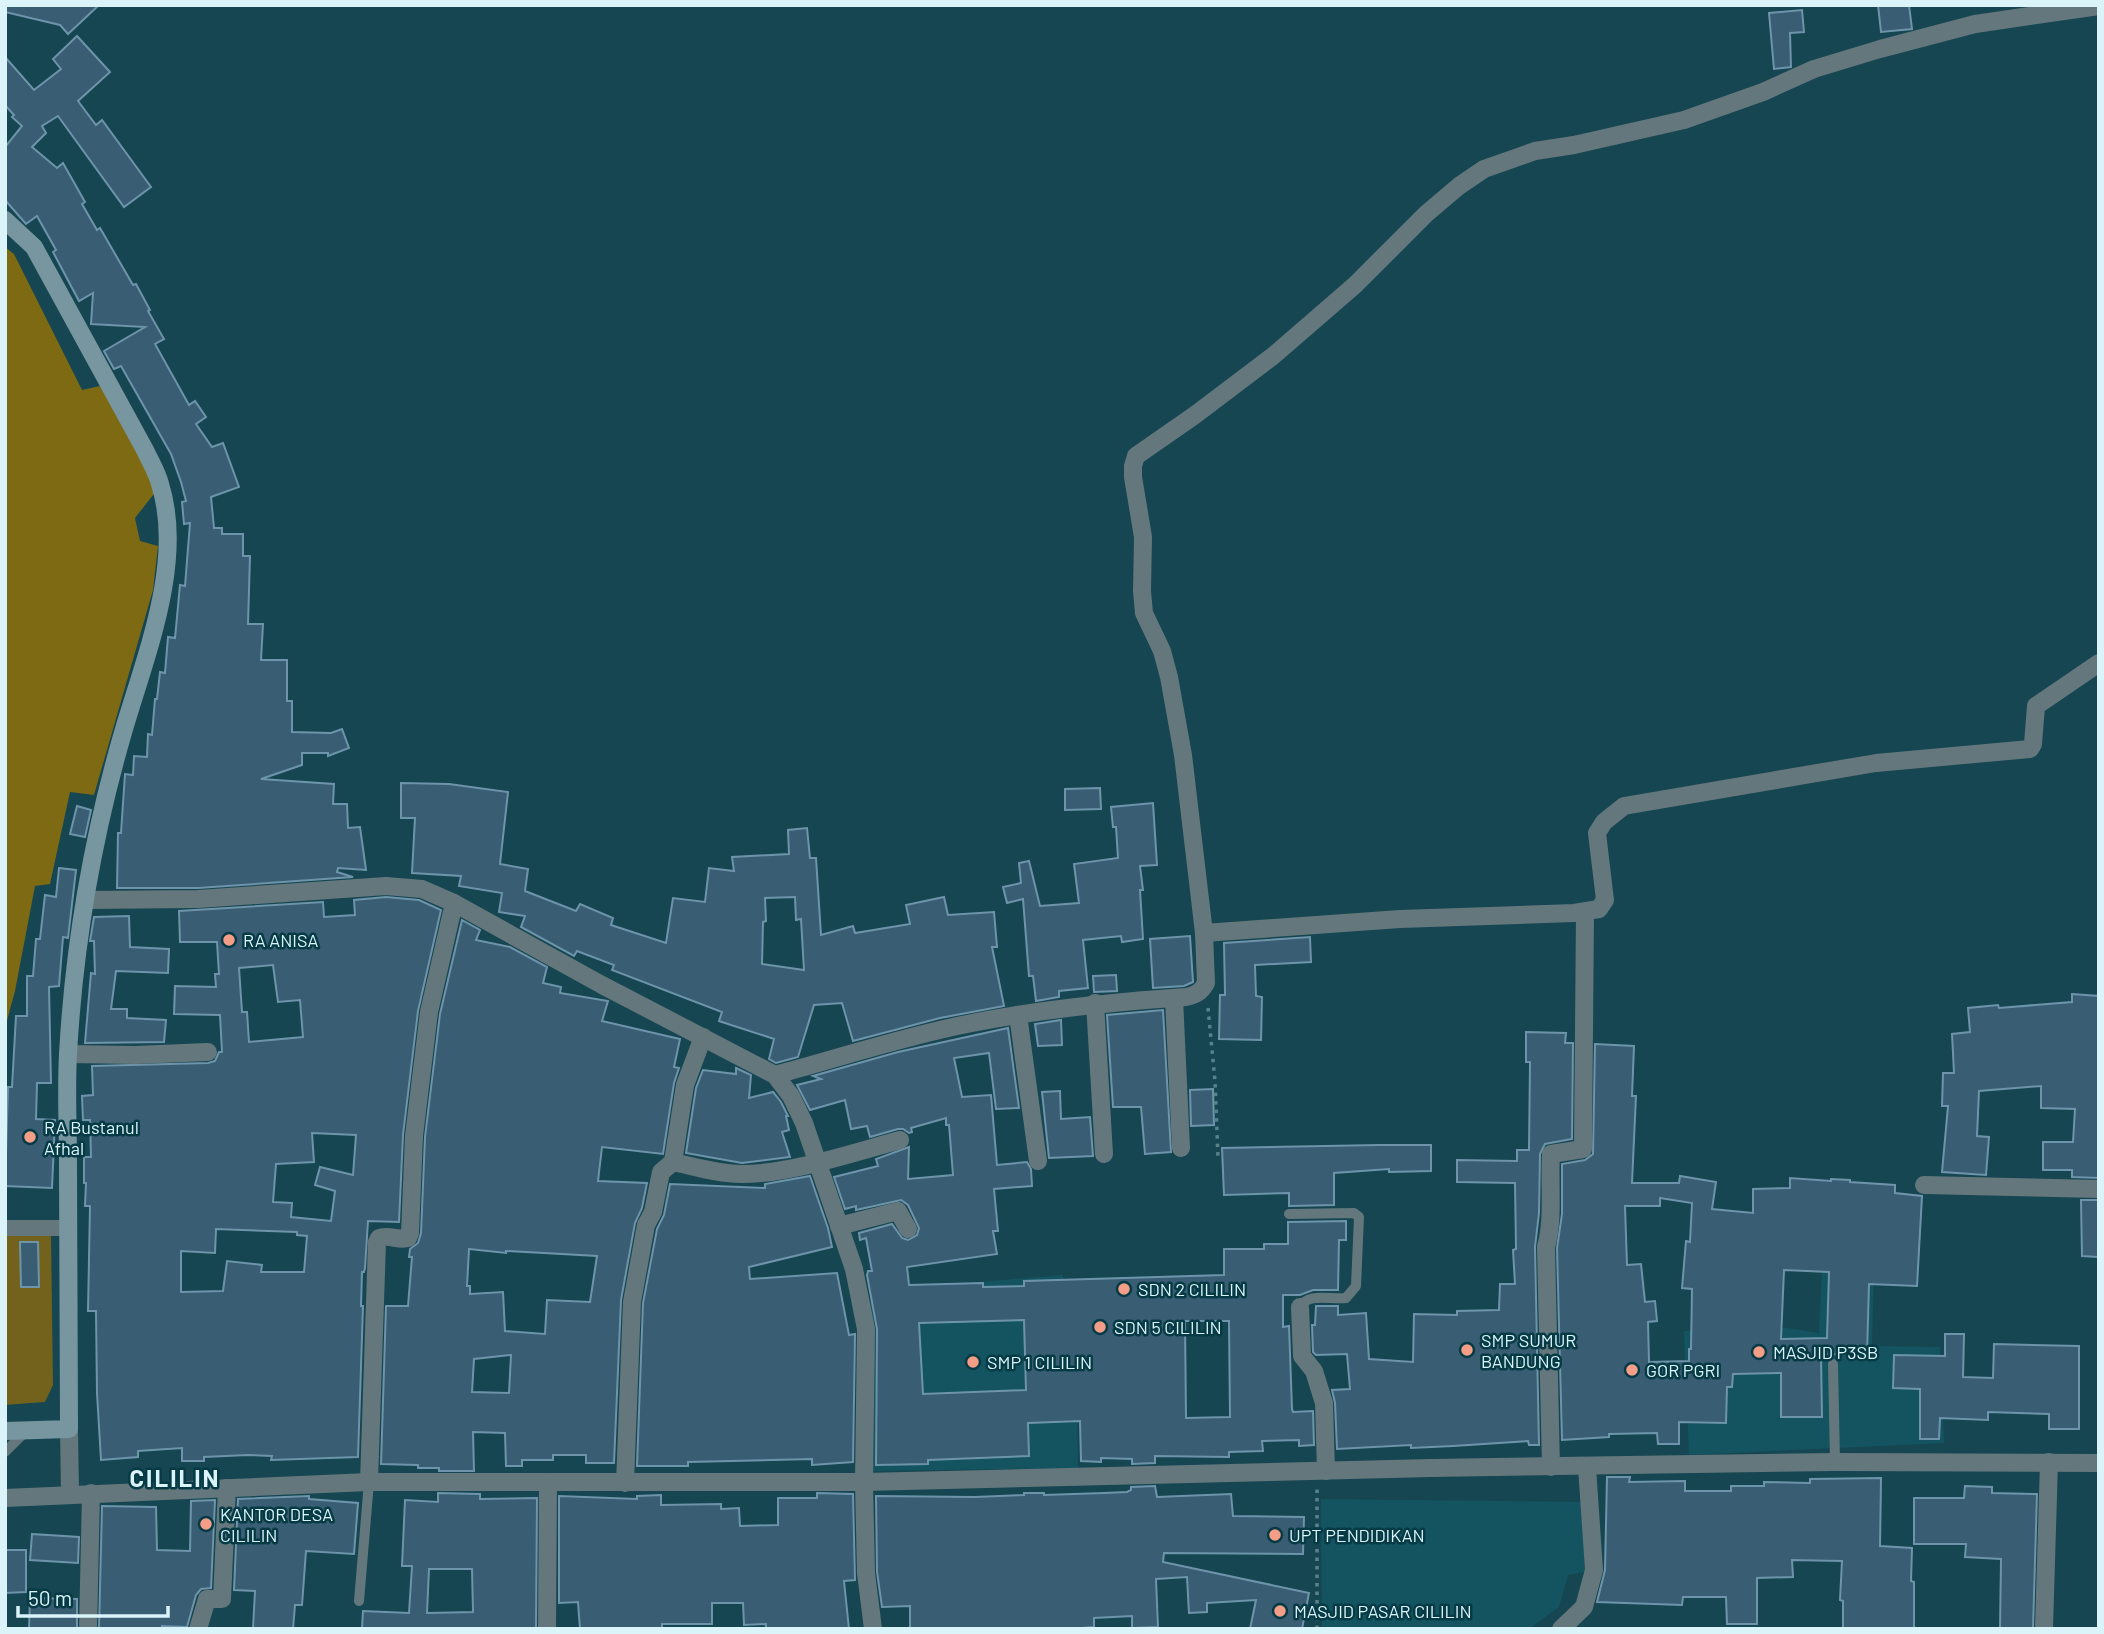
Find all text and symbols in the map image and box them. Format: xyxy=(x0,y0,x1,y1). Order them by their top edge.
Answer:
place label: RA ANISA xyxy=(243,929,318,951)
marker: RA ANISA xyxy=(221,932,237,948)
place label: RA Bustanul Afhal xyxy=(44,1116,139,1159)
marker: RA Bustanul Afhal xyxy=(22,1129,38,1145)
place label: SDN 2 CILILIN xyxy=(1138,1278,1246,1300)
marker: SDN 2 CILILIN xyxy=(1116,1281,1132,1297)
place label: SDN 5 CILILIN xyxy=(1114,1316,1222,1338)
marker: SDN 5 CILILIN xyxy=(1092,1319,1108,1335)
place label: SMP SUMUR BANDUNG xyxy=(1481,1329,1576,1372)
place label: MASJID P3SB xyxy=(1773,1341,1878,1363)
marker: SMP SUMUR BANDUNG xyxy=(1459,1342,1475,1358)
marker: MASJID P3SB xyxy=(1751,1344,1767,1360)
place label: SMP 1 CILILIN xyxy=(987,1351,1092,1373)
marker: SMP 1 CILILIN xyxy=(965,1354,981,1370)
place label: GOR PGRI xyxy=(1646,1359,1720,1381)
marker: GOR PGRI xyxy=(1624,1362,1640,1378)
district label: CILILIN xyxy=(130,1463,220,1492)
place label: KANTOR DESA CILILIN xyxy=(220,1503,333,1546)
marker: KANTOR DESA CILILIN xyxy=(198,1516,214,1532)
place label: UPT PENDIDIKAN xyxy=(1289,1524,1425,1546)
marker: UPT PENDIDIKAN xyxy=(1267,1527,1283,1543)
scale bar xyxy=(18,1574,168,1618)
text: 50 m xyxy=(28,1585,72,1610)
place label: MASJID PASAR CILILIN xyxy=(1294,1600,1472,1622)
marker: MASJID PASAR CILILIN xyxy=(1272,1603,1288,1619)

